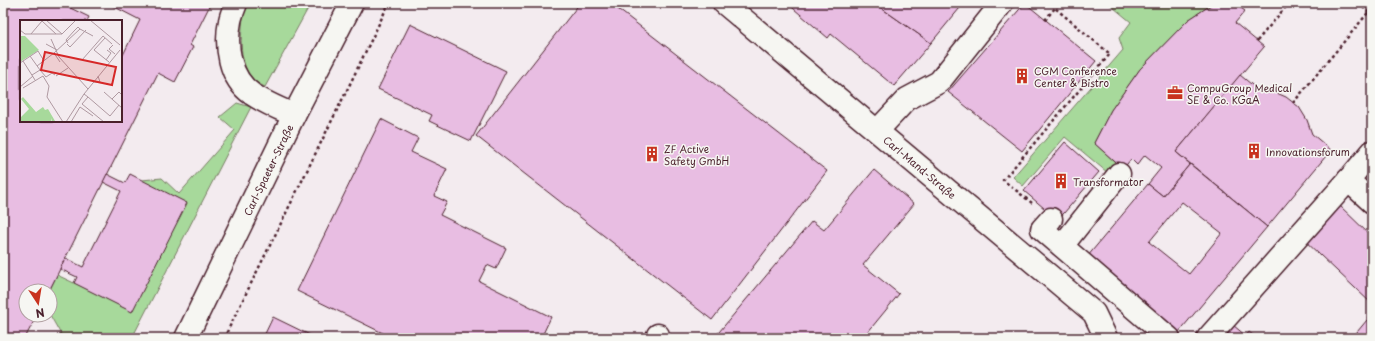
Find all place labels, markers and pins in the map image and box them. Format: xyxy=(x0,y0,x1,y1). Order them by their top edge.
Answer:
place label: CGM Conference Center & Bistro xyxy=(1034,63,1117,90)
building icon: CGM Conference Center & Bistro xyxy=(1013,67,1031,85)
place label: CompuGroup Medical SE & Co. KGaA xyxy=(1187,80,1292,107)
office icon: CompuGroup Medical SE & Co. KGaA xyxy=(1166,84,1184,102)
place label: ZF Active Safety GmbH xyxy=(664,141,729,168)
building icon: Innovationsforum xyxy=(1245,142,1263,160)
place label: Innovationsforum xyxy=(1266,144,1350,159)
building icon: ZF Active Safety GmbH xyxy=(643,145,661,163)
building icon: Transformator xyxy=(1052,172,1070,190)
place label: Transformator xyxy=(1073,174,1144,189)

